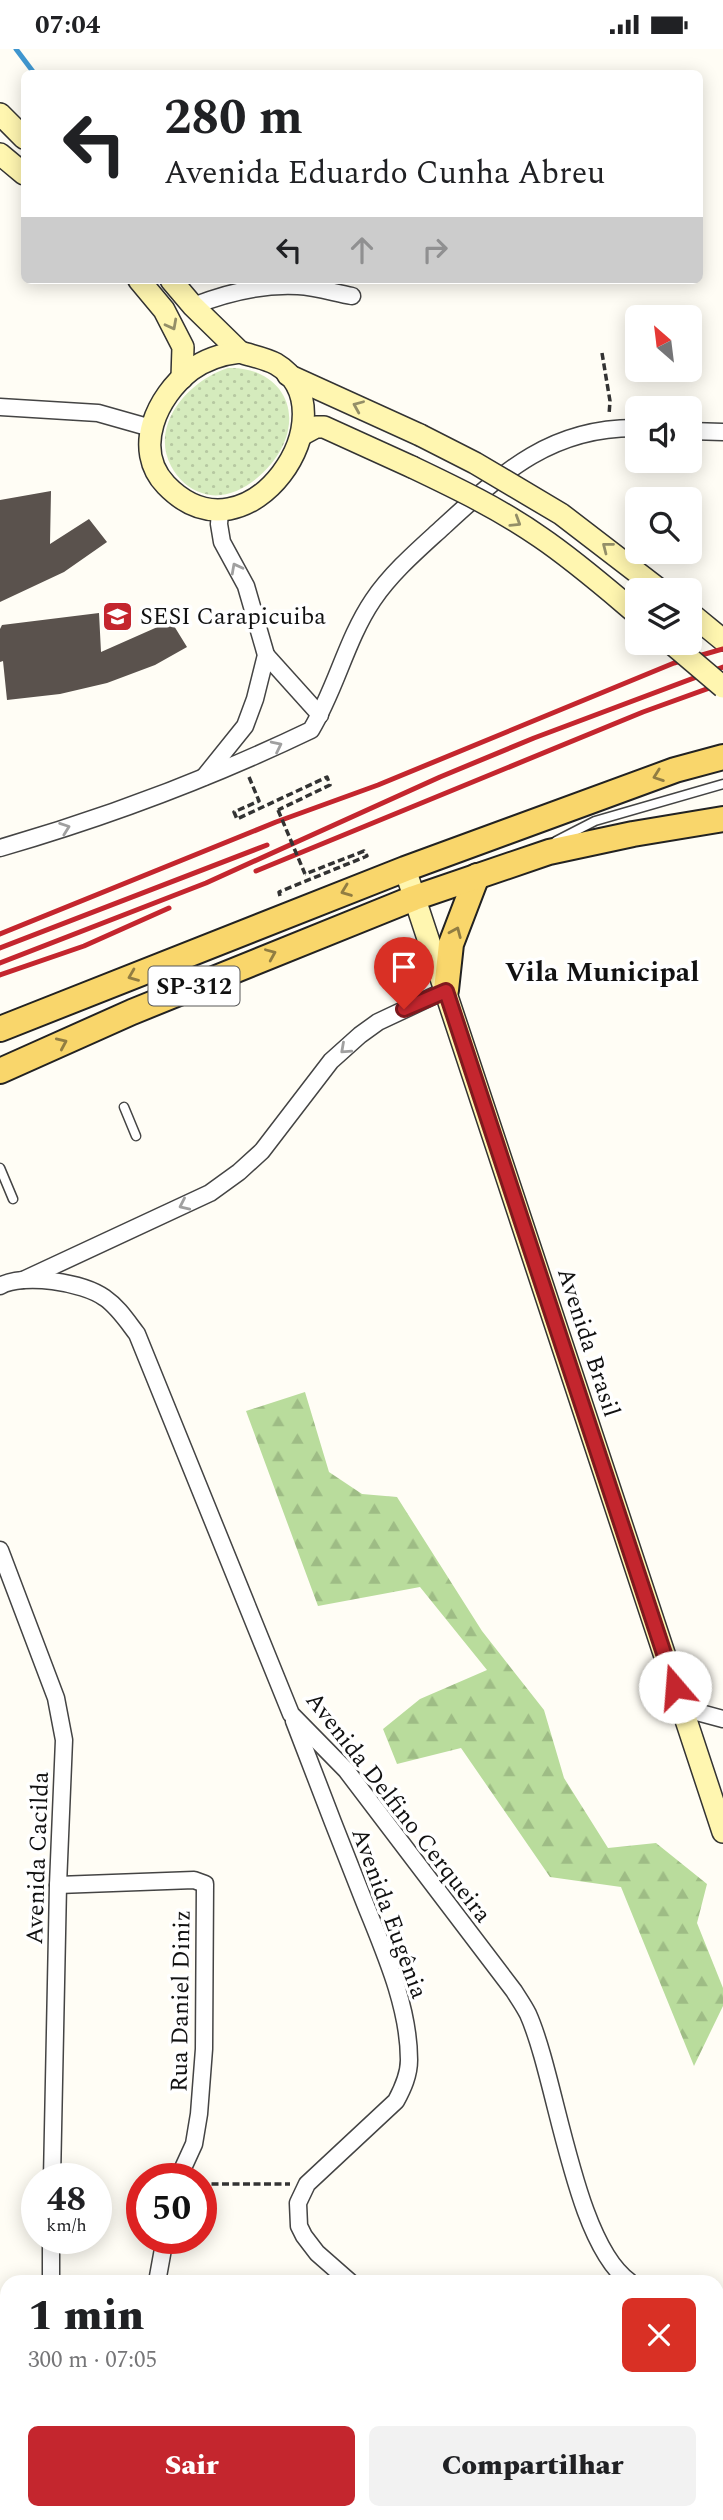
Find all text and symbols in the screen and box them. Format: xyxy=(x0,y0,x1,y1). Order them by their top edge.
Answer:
text: 07:04 xyxy=(35,5,100,45)
text: 280 m xyxy=(164,81,303,156)
icon: left xyxy=(49,98,140,189)
text: Avenida Eduardo Cunha Abreu xyxy=(164,149,605,198)
icon: left xyxy=(270,231,308,269)
icon: ahead xyxy=(343,231,381,269)
icon: right xyxy=(416,231,454,269)
north arrow xyxy=(625,305,702,381)
map controls xyxy=(625,305,702,655)
one-way arrow xyxy=(163,318,177,330)
button: sound xyxy=(625,396,702,473)
one-way arrow xyxy=(352,401,364,415)
button: search xyxy=(625,487,702,564)
one-way arrow xyxy=(508,513,521,526)
one-way arrow xyxy=(602,543,614,556)
one-way arrow xyxy=(231,562,244,575)
button: layers xyxy=(625,578,702,655)
school or university icon: SESI Carapicuiba xyxy=(100,599,134,633)
place label: SESI Carapicuiba xyxy=(140,599,326,635)
one-way arrow xyxy=(270,740,282,754)
one-way arrow xyxy=(652,768,664,782)
one-way arrow xyxy=(59,822,71,836)
one-way arrow xyxy=(340,883,352,897)
one-way arrow xyxy=(448,927,462,939)
pin xyxy=(374,937,434,1009)
one-way arrow xyxy=(264,948,277,962)
icon: arrive xyxy=(385,948,423,986)
district label: Vila Municipal xyxy=(505,951,699,994)
road number: SP-312 xyxy=(148,967,240,1005)
one-way arrow xyxy=(127,968,139,982)
one-way arrow xyxy=(55,1037,68,1051)
one-way arrow xyxy=(340,1040,353,1053)
one-way arrow xyxy=(179,1197,191,1211)
street label: Avenida Brasil xyxy=(547,1263,629,1422)
position arrow xyxy=(638,1650,712,1724)
street label: Avenida Delfino Cerqueira xyxy=(296,1684,500,1931)
street label: Avenida Cacilda xyxy=(17,1771,59,1945)
street label: Avenida Eugênia xyxy=(341,1823,437,2004)
street label: Rua Daniel Diniz xyxy=(161,1909,201,2093)
speed limit sign: 50 xyxy=(126,2163,217,2254)
text: 48 xyxy=(47,2173,86,2226)
text: km/h xyxy=(46,2212,87,2239)
text: 1 min xyxy=(28,2285,144,2348)
button: close xyxy=(622,2298,696,2372)
text: 300 m · 07:05 xyxy=(28,2343,157,2378)
button: Sair xyxy=(28,2426,355,2506)
button: Compartilhar xyxy=(369,2426,696,2506)

